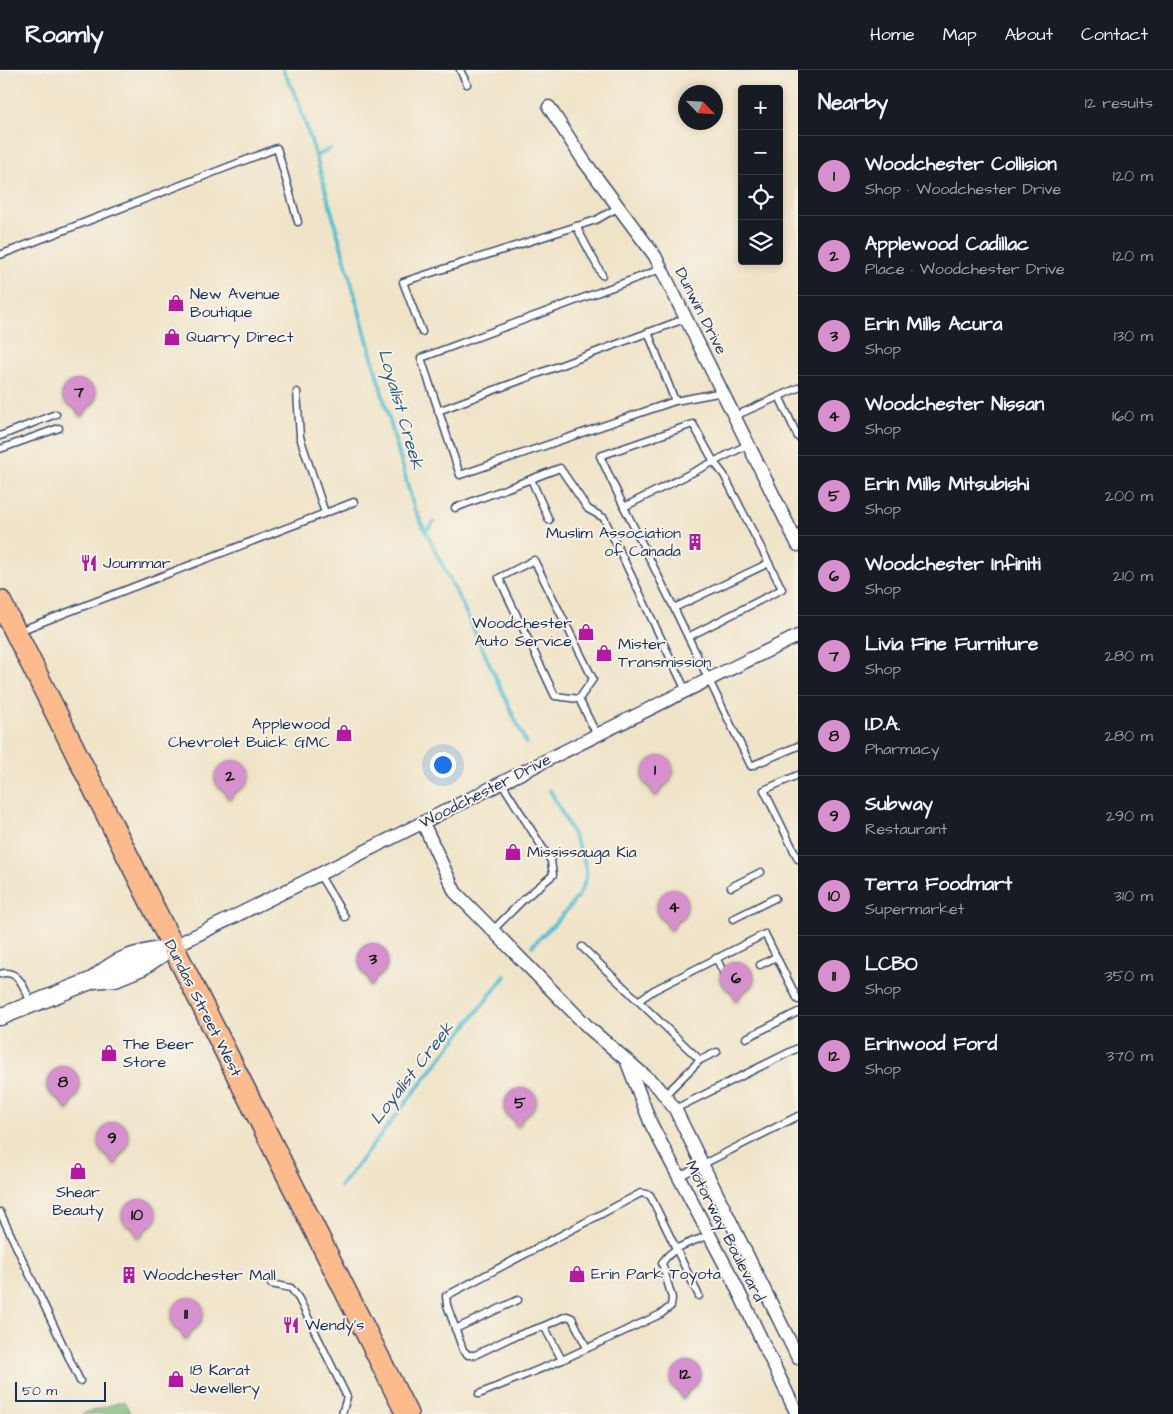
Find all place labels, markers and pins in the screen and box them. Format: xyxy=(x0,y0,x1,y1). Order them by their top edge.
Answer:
place label: New Avenue Boutique xyxy=(190,283,280,323)
shop icon: New Avenue Boutique xyxy=(166,293,186,313)
place label: Quarry Direct xyxy=(186,326,294,349)
shop icon: Quarry Direct xyxy=(162,327,182,347)
pin: 7 xyxy=(63,376,95,417)
place label: Muslim Association of Canada xyxy=(546,522,681,562)
building icon: Muslim Association of Canada xyxy=(685,532,705,552)
place label: Joummar xyxy=(103,552,171,574)
restaurant icon: Joummar xyxy=(79,553,99,573)
place label: Woodchester Auto Service xyxy=(472,612,572,652)
shop icon: Woodchester Auto Service xyxy=(576,622,596,642)
place label: Mister Transmission xyxy=(618,633,711,673)
shop icon: Mister Transmission xyxy=(594,643,614,663)
place label: Applewood Chevrolet Buick GMC xyxy=(168,713,330,753)
shop icon: Applewood Chevrolet Buick GMC xyxy=(334,723,354,743)
pin: 1 xyxy=(639,754,671,795)
pin: 2 xyxy=(214,760,246,801)
place label: Mississauga Kia xyxy=(527,841,637,864)
shop icon: Mississauga Kia xyxy=(503,842,523,862)
pin: 4 xyxy=(658,891,690,932)
pin: 3 xyxy=(357,943,389,984)
pin: 6 xyxy=(720,962,752,1003)
place label: The Beer Store xyxy=(123,1033,194,1073)
shop icon: The Beer Store xyxy=(99,1043,119,1063)
pin: 8 xyxy=(47,1066,79,1107)
pin: 5 xyxy=(504,1087,536,1128)
pin: 9 xyxy=(96,1122,128,1163)
shop icon: Shear Beauty xyxy=(68,1161,88,1181)
place label: Shear Beauty xyxy=(52,1181,104,1222)
pin: 10 xyxy=(121,1199,153,1240)
place label: Erin Park Toyota xyxy=(591,1263,721,1286)
place label: Woodchester Mall xyxy=(143,1264,276,1286)
shop icon: Erin Park Toyota xyxy=(567,1264,587,1284)
building icon: Woodchester Mall xyxy=(119,1265,139,1285)
pin: 11 xyxy=(170,1298,202,1339)
place label: Wendy's xyxy=(305,1314,364,1337)
restaurant icon: Wendy's xyxy=(281,1315,301,1335)
pin: 12 xyxy=(669,1358,701,1399)
place label: 18 Karat Jewellery xyxy=(190,1359,260,1400)
shop icon: 18 Karat Jewellery xyxy=(166,1369,186,1389)

